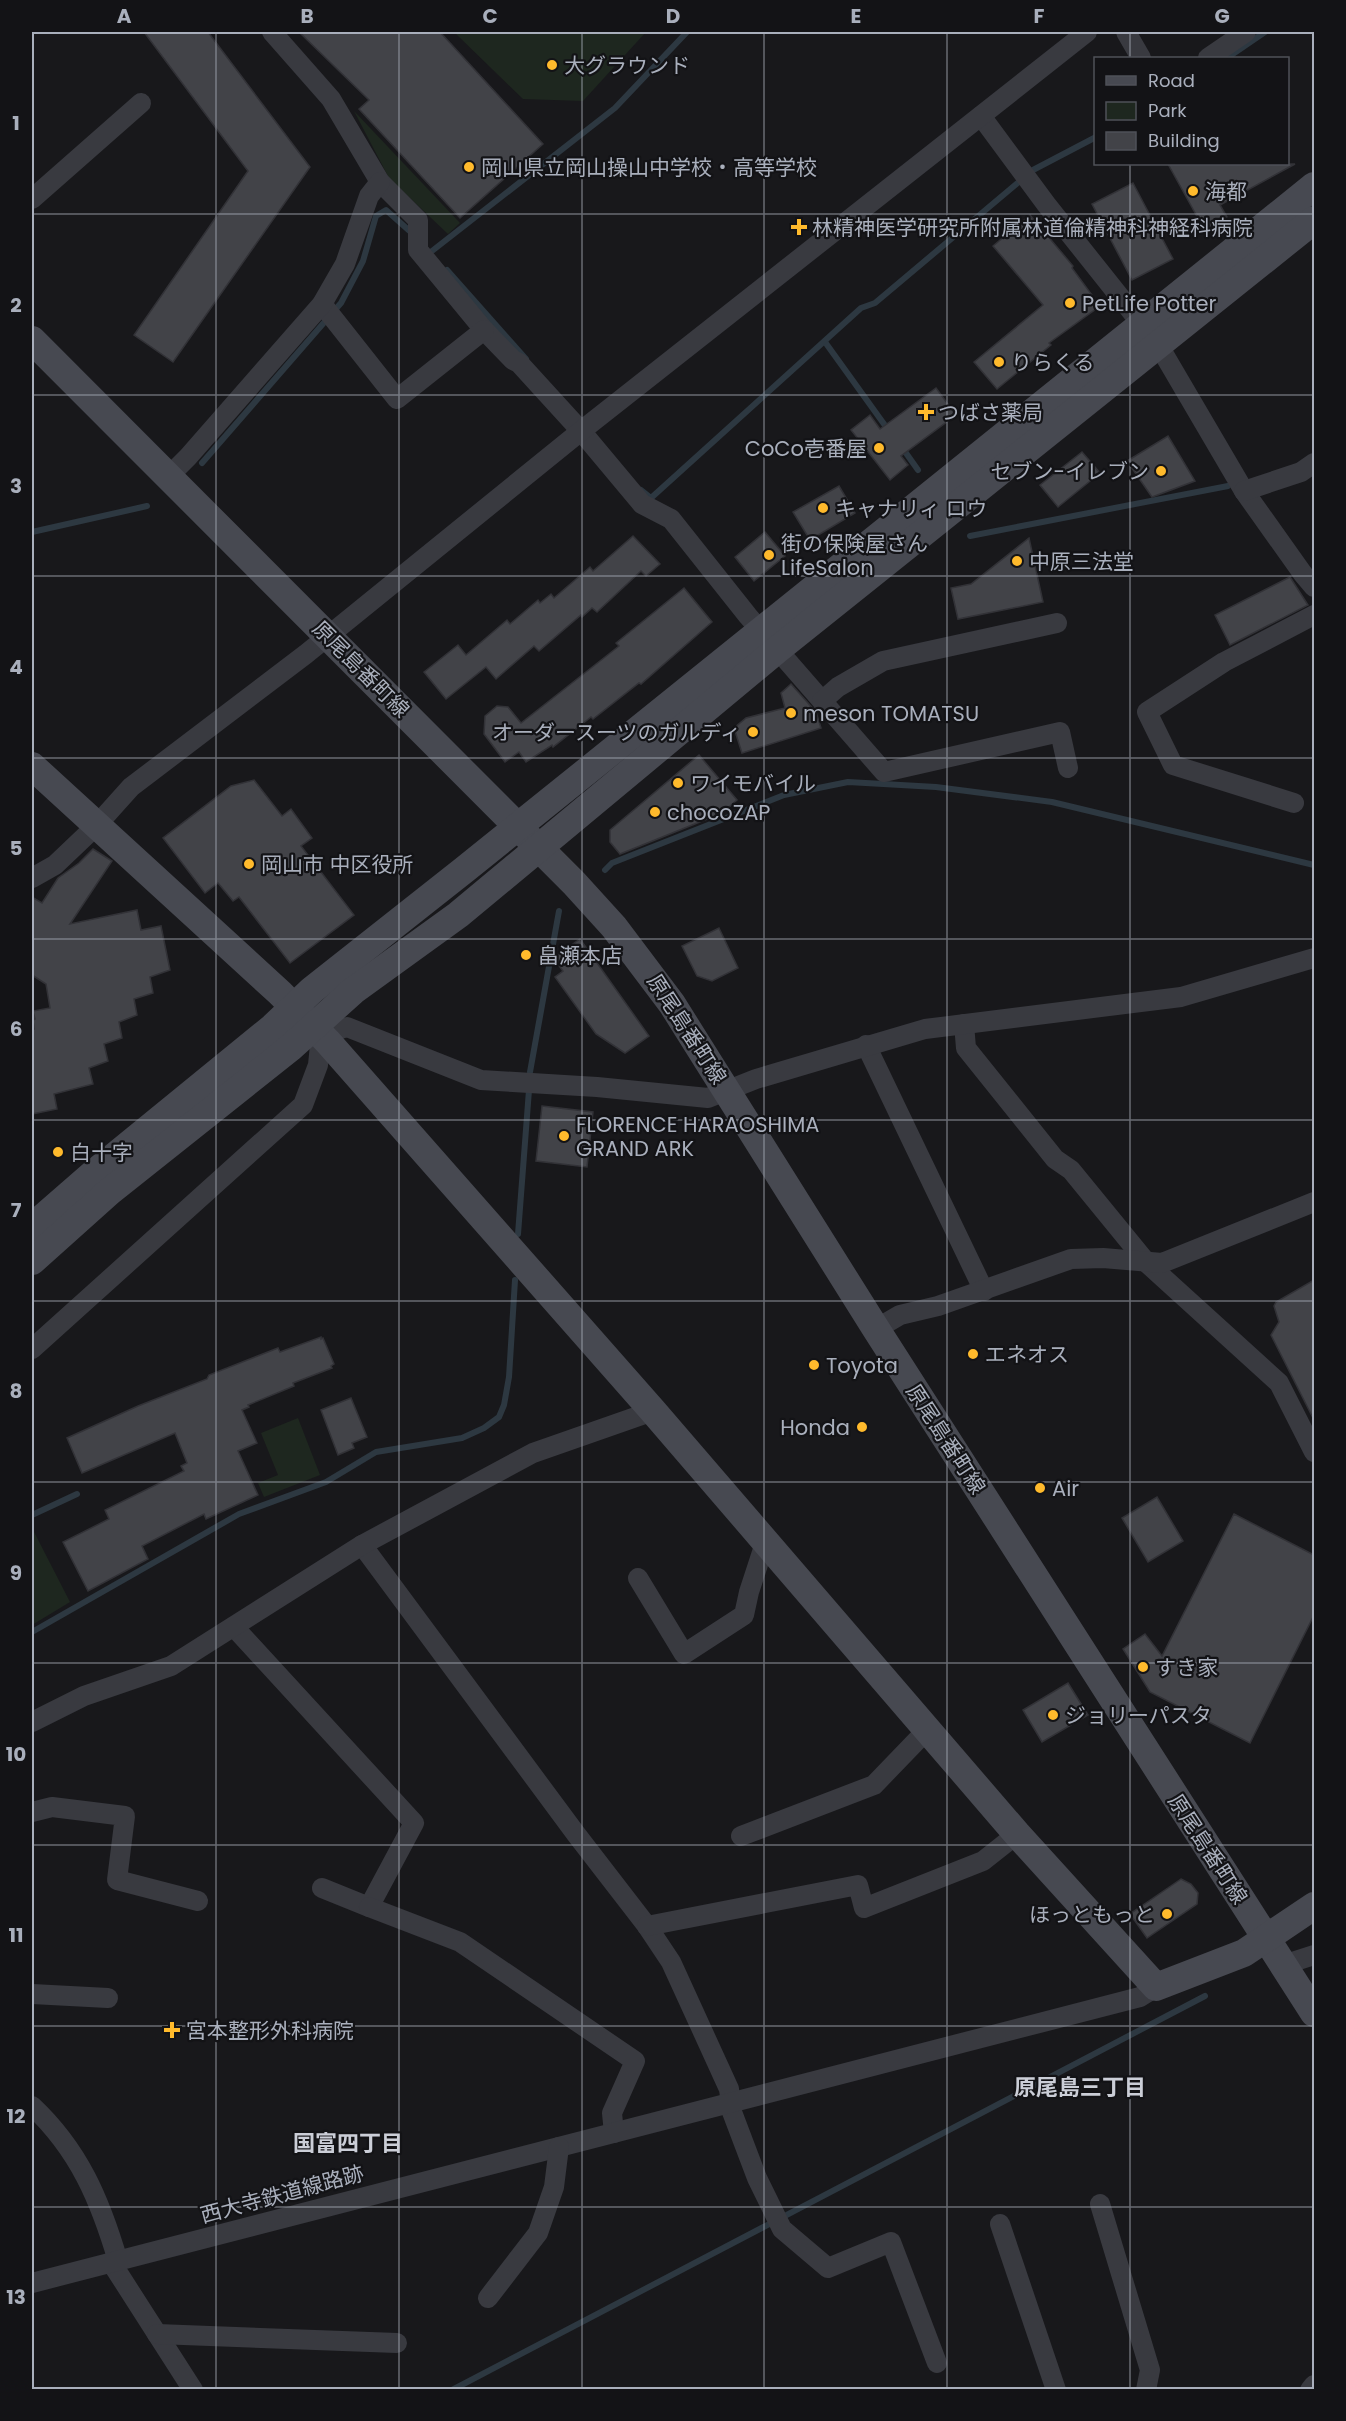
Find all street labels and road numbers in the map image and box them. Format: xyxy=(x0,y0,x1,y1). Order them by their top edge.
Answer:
street label: 原尾島番町線 xyxy=(306,614,416,724)
street label: 原尾島番町線 xyxy=(641,968,733,1090)
street label: 原尾島番町線 xyxy=(900,1378,992,1500)
street label: 原尾島番町線 xyxy=(1162,1788,1254,1910)
street label: 西大寺鉄道線路跡 xyxy=(197,2158,367,2230)

